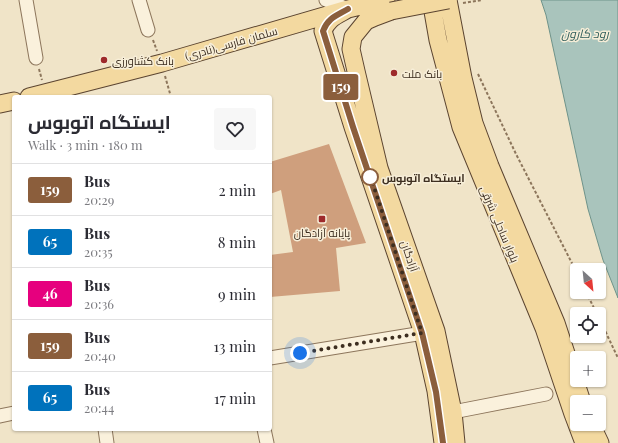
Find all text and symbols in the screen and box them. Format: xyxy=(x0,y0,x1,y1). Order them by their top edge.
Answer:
street label: سلمان فارسی(نادری) xyxy=(183,23,279,63)
water label: رود کارون xyxy=(561,25,609,41)
place label: بانک کشاورزی xyxy=(112,53,174,68)
marker: بانک کشاورزی xyxy=(99,55,109,65)
place label: بانک ملت xyxy=(402,66,442,81)
marker: بانک ملت xyxy=(389,68,399,78)
line badge: 159 xyxy=(318,74,364,100)
text: 159 xyxy=(331,77,351,96)
text: ایستگاه اتوبوس xyxy=(28,108,171,134)
button: heart xyxy=(214,108,256,150)
text: Walk · 3 min · 180 m xyxy=(28,136,142,153)
marker: ایستگاه اتوبوس xyxy=(361,168,379,186)
place label: ایستگاه اتوبوس xyxy=(382,170,465,186)
text: Bus xyxy=(84,171,110,191)
text: 159 xyxy=(40,180,60,199)
text: 2 min xyxy=(218,180,256,200)
street label: بلوار ساحلی شرقی xyxy=(477,183,523,265)
text: 20:29 xyxy=(84,191,114,208)
marker: پایانه آزادگان xyxy=(317,214,327,224)
text: Bus xyxy=(84,223,110,243)
place label: پایانه آزادگان xyxy=(294,225,350,240)
text: 65 xyxy=(43,232,57,251)
text: 8 min xyxy=(218,232,256,252)
street label: آزادگان xyxy=(398,238,422,274)
text: 20:35 xyxy=(84,243,113,260)
north arrow xyxy=(570,263,606,299)
map controls xyxy=(570,263,606,431)
text: Bus xyxy=(84,275,110,295)
text: 46 xyxy=(42,284,58,303)
text: 9 min xyxy=(218,284,256,304)
text: 20:36 xyxy=(84,295,114,312)
button: locate xyxy=(570,307,606,343)
text: Bus xyxy=(84,327,110,347)
text: 159 xyxy=(40,336,60,355)
text: 13 min xyxy=(214,336,256,356)
your location xyxy=(290,343,310,363)
text: 20:40 xyxy=(84,347,116,364)
button: + xyxy=(570,351,606,387)
text: Bus xyxy=(84,379,110,399)
text: 65 xyxy=(43,388,57,407)
text: 17 min xyxy=(214,388,256,408)
button: − xyxy=(570,395,606,431)
text: 20:44 xyxy=(84,399,114,416)

